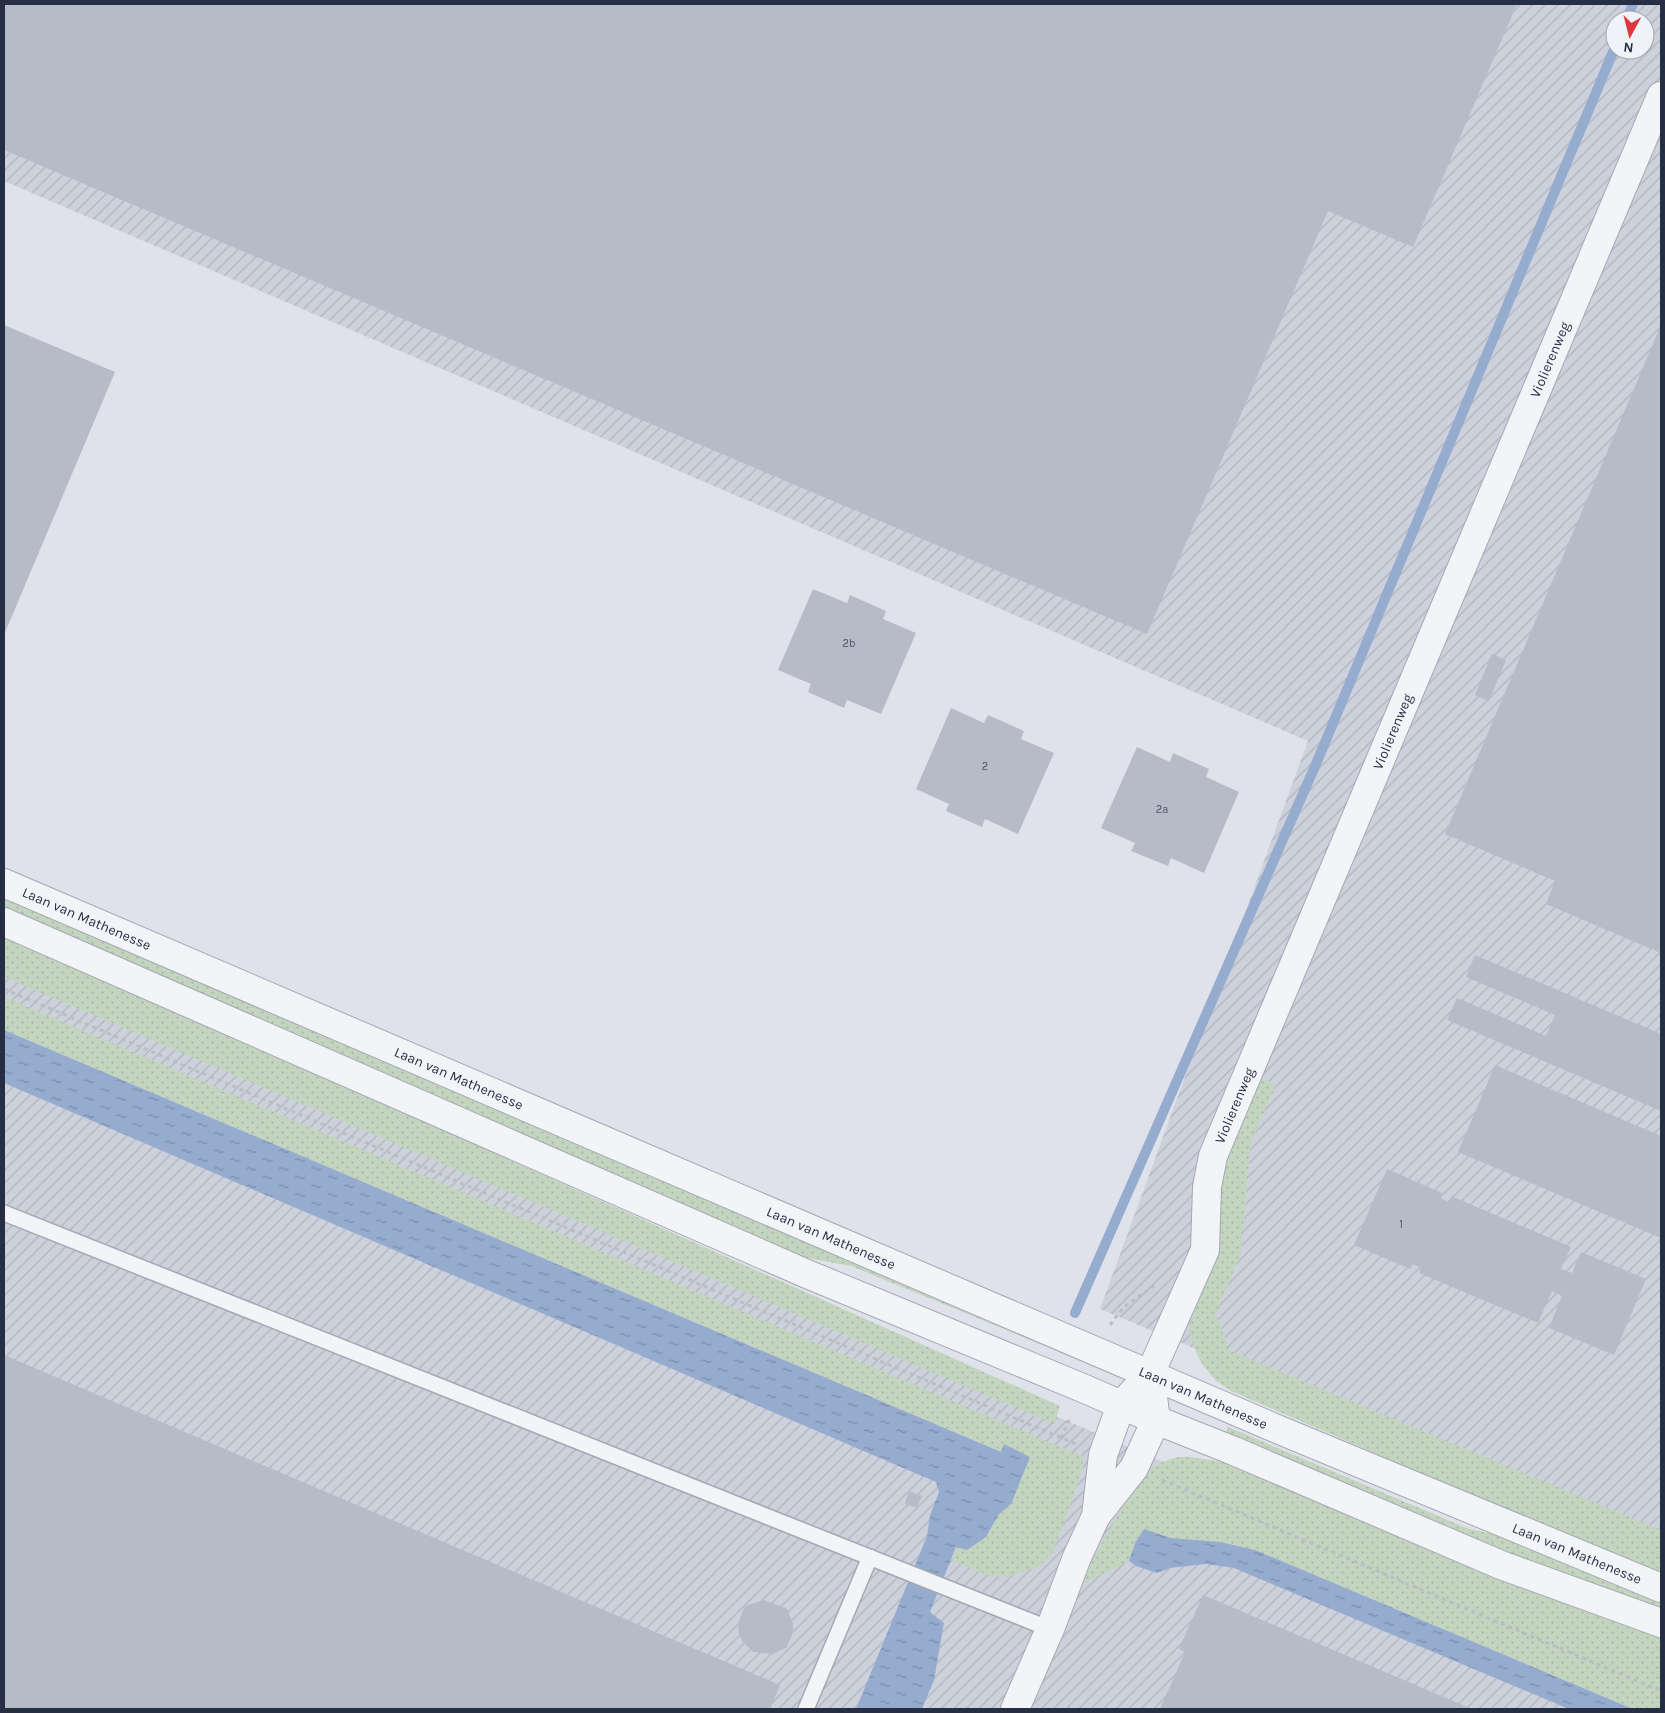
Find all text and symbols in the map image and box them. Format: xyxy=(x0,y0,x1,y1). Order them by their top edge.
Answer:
north arrow xyxy=(1605,10,1655,60)
text: N xyxy=(1622,38,1634,56)
street label: Violierenweg xyxy=(1527,319,1574,400)
house number: 2b xyxy=(843,637,855,650)
street label: Violierenweg xyxy=(1369,691,1416,772)
house number: 2 xyxy=(982,760,988,773)
house number: 2a xyxy=(1156,803,1168,816)
street label: Laan van Mathenesse xyxy=(20,884,153,954)
street label: Laan van Mathenesse xyxy=(392,1043,526,1114)
street label: Violierenweg xyxy=(1211,1065,1258,1146)
street label: Laan van Mathenesse xyxy=(764,1203,898,1273)
house number: 1 xyxy=(1399,1218,1403,1231)
street label: Laan van Mathenesse xyxy=(1136,1363,1270,1433)
street label: Laan van Mathenesse xyxy=(1510,1519,1644,1588)

